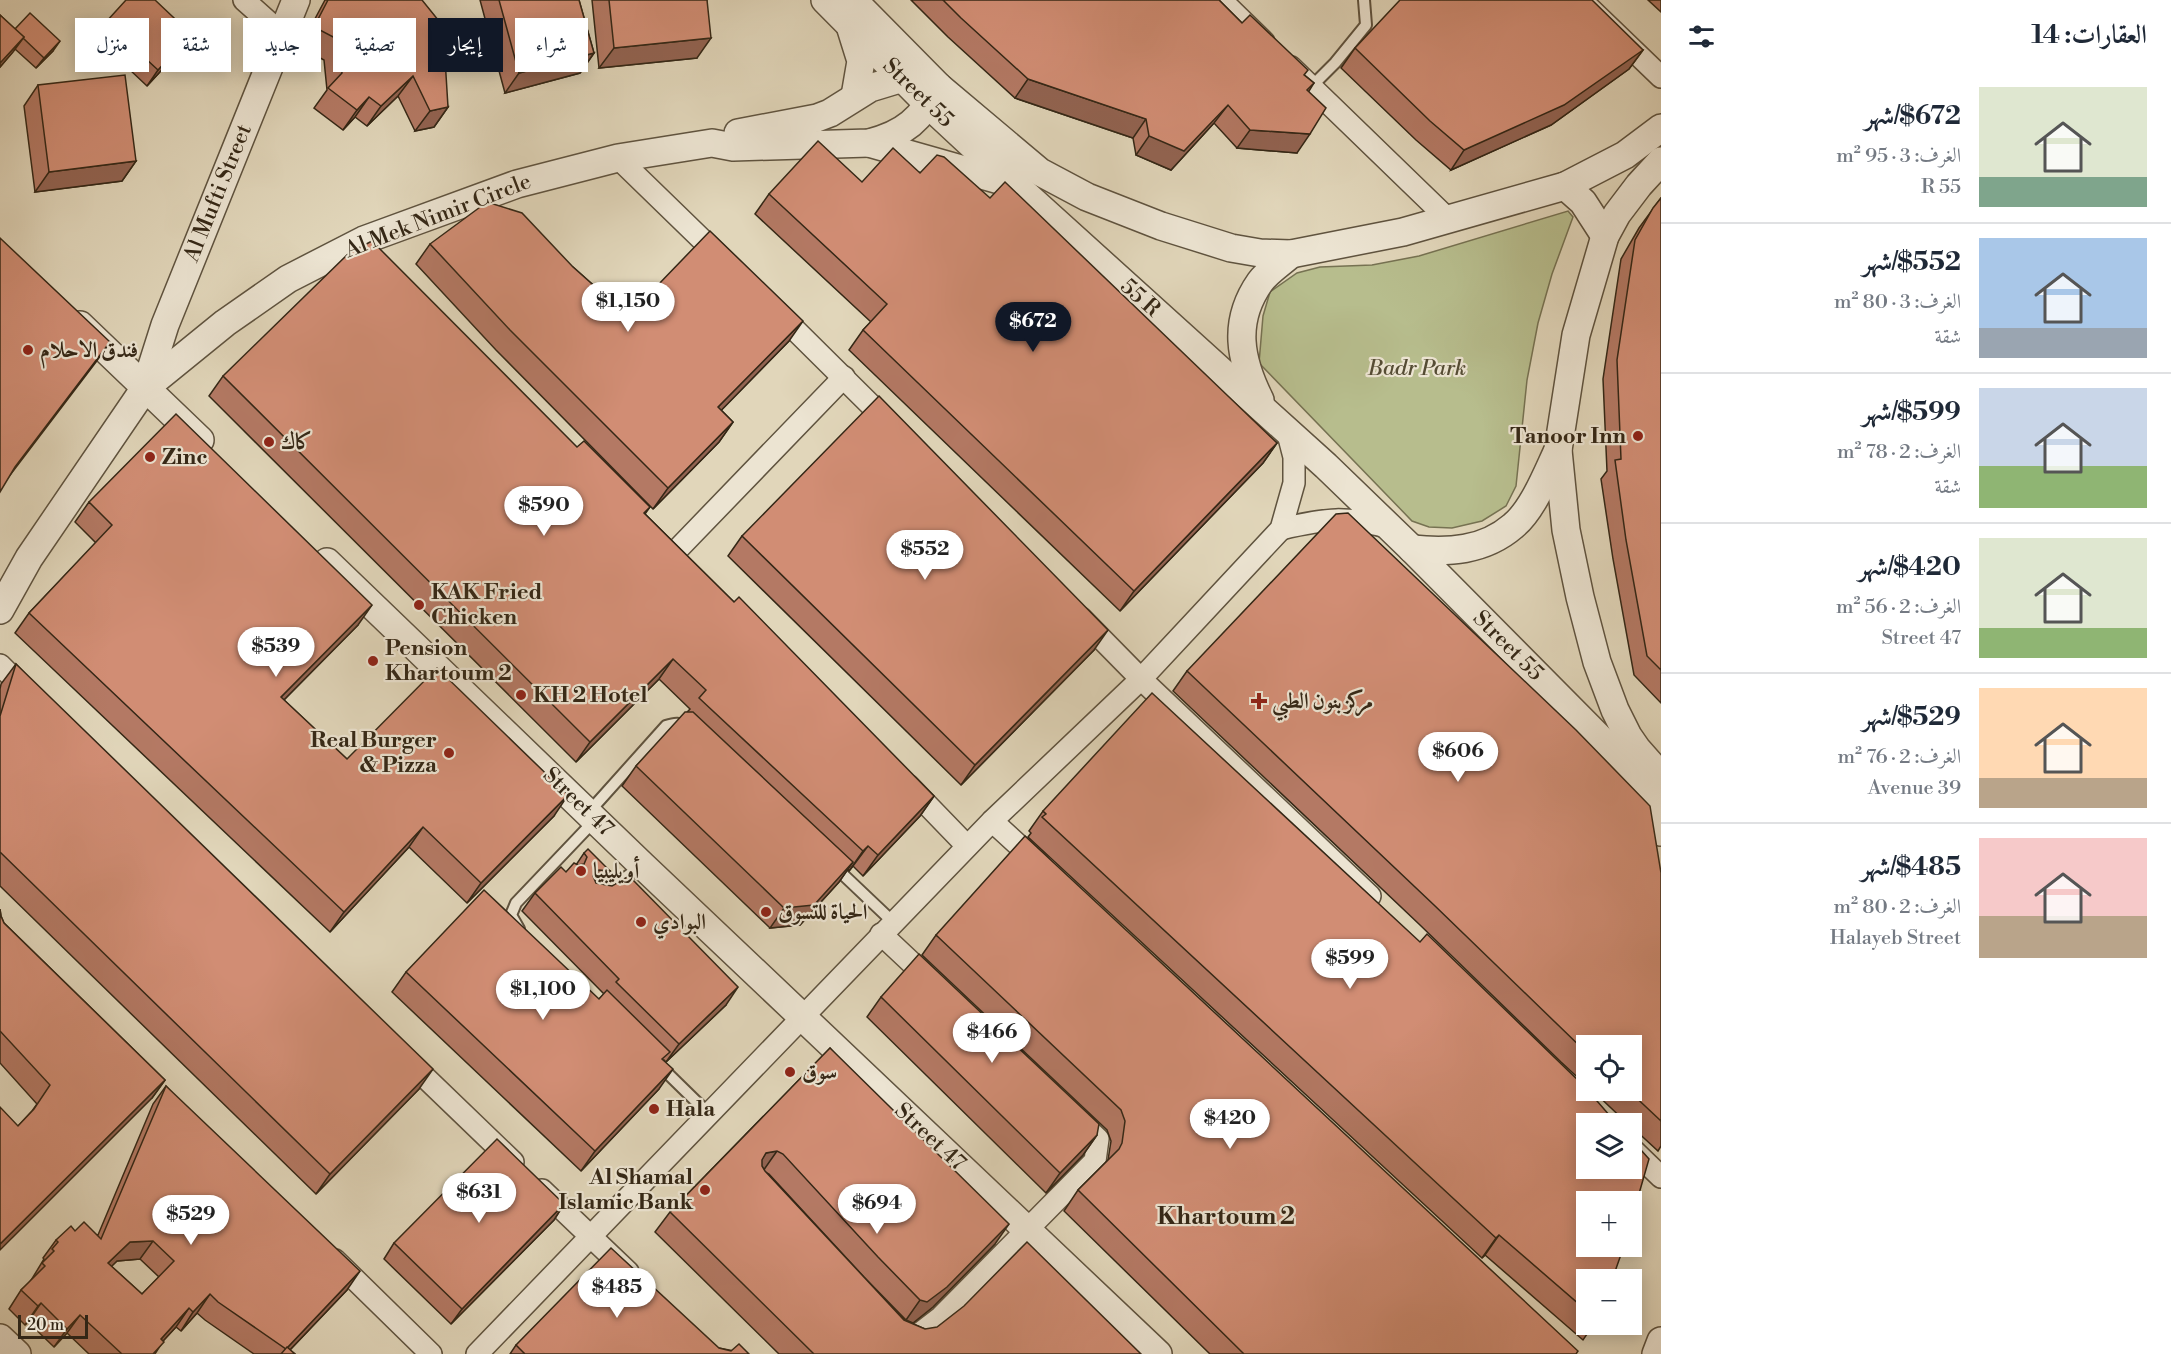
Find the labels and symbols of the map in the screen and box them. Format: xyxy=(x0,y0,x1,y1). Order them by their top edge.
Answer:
street label: Street 55 xyxy=(877,53,959,133)
street label: Al Mufti Street xyxy=(178,120,258,267)
street label: Al Mek Nimir Circle xyxy=(340,168,535,264)
street label: 55 R xyxy=(1115,273,1166,323)
pin: $1,150 xyxy=(579,282,677,333)
pin: $672 xyxy=(997,302,1069,353)
place label: فندق الاحلام xyxy=(40,337,138,369)
marker: فندق الاحلام xyxy=(21,343,35,357)
park label: Badr Park xyxy=(1367,355,1466,382)
place label: Tanoor Inn xyxy=(1510,423,1626,450)
place label: كاك xyxy=(281,429,312,456)
marker: Tanoor Inn xyxy=(1631,429,1645,443)
marker: كاك xyxy=(262,435,276,449)
place label: Zinc xyxy=(162,444,208,471)
marker: Zinc xyxy=(143,450,157,464)
pin: $590 xyxy=(508,486,580,537)
pin: $552 xyxy=(889,530,961,581)
place label: KAK Fried Chicken xyxy=(431,579,543,631)
marker: KAK Fried Chicken xyxy=(412,598,426,612)
street label: Street 55 xyxy=(1467,605,1549,687)
pin: $539 xyxy=(240,627,312,678)
place label: Pension Khartoum 2 xyxy=(385,635,512,687)
marker: Pension Khartoum 2 xyxy=(366,654,380,668)
place label: KH 2 Hotel xyxy=(533,682,648,709)
marker: KH 2 Hotel xyxy=(514,688,528,702)
place label: مركز بنون الطبي xyxy=(1272,688,1373,721)
marker: مركز بنون الطبي xyxy=(1250,692,1268,710)
place label: Real Burger & Pizza xyxy=(310,727,438,779)
pin: $606 xyxy=(1422,732,1494,783)
marker: Real Burger & Pizza xyxy=(442,746,456,760)
street label: Street 47 xyxy=(537,762,619,842)
place label: أويليبيا xyxy=(593,855,640,885)
marker: أويليبيا xyxy=(574,864,588,878)
place label: الحياة للتسوق xyxy=(778,899,868,926)
marker: الحياة للتسوق xyxy=(759,905,773,919)
place label: البوادي xyxy=(653,909,706,940)
marker: البوادي xyxy=(634,915,648,929)
pin: $599 xyxy=(1314,939,1386,990)
pin: $1,100 xyxy=(494,970,592,1021)
pin: $466 xyxy=(956,1013,1028,1064)
place label: سوق xyxy=(802,1059,837,1086)
marker: سوق xyxy=(783,1065,797,1079)
place label: Hala xyxy=(666,1096,716,1123)
street label: Street 47 xyxy=(889,1097,971,1177)
pin: $420 xyxy=(1194,1099,1266,1150)
marker: Hala xyxy=(647,1102,661,1116)
place label: Al Shamal Islamic Bank xyxy=(558,1164,693,1216)
pin: $631 xyxy=(443,1173,515,1224)
marker: Al Shamal Islamic Bank xyxy=(698,1183,712,1197)
pin: $694 xyxy=(841,1184,913,1235)
pin: $529 xyxy=(155,1195,227,1246)
district label: Khartoum 2 xyxy=(1157,1202,1295,1232)
pin: $485 xyxy=(581,1268,653,1319)
scale bar xyxy=(18,1312,88,1340)

